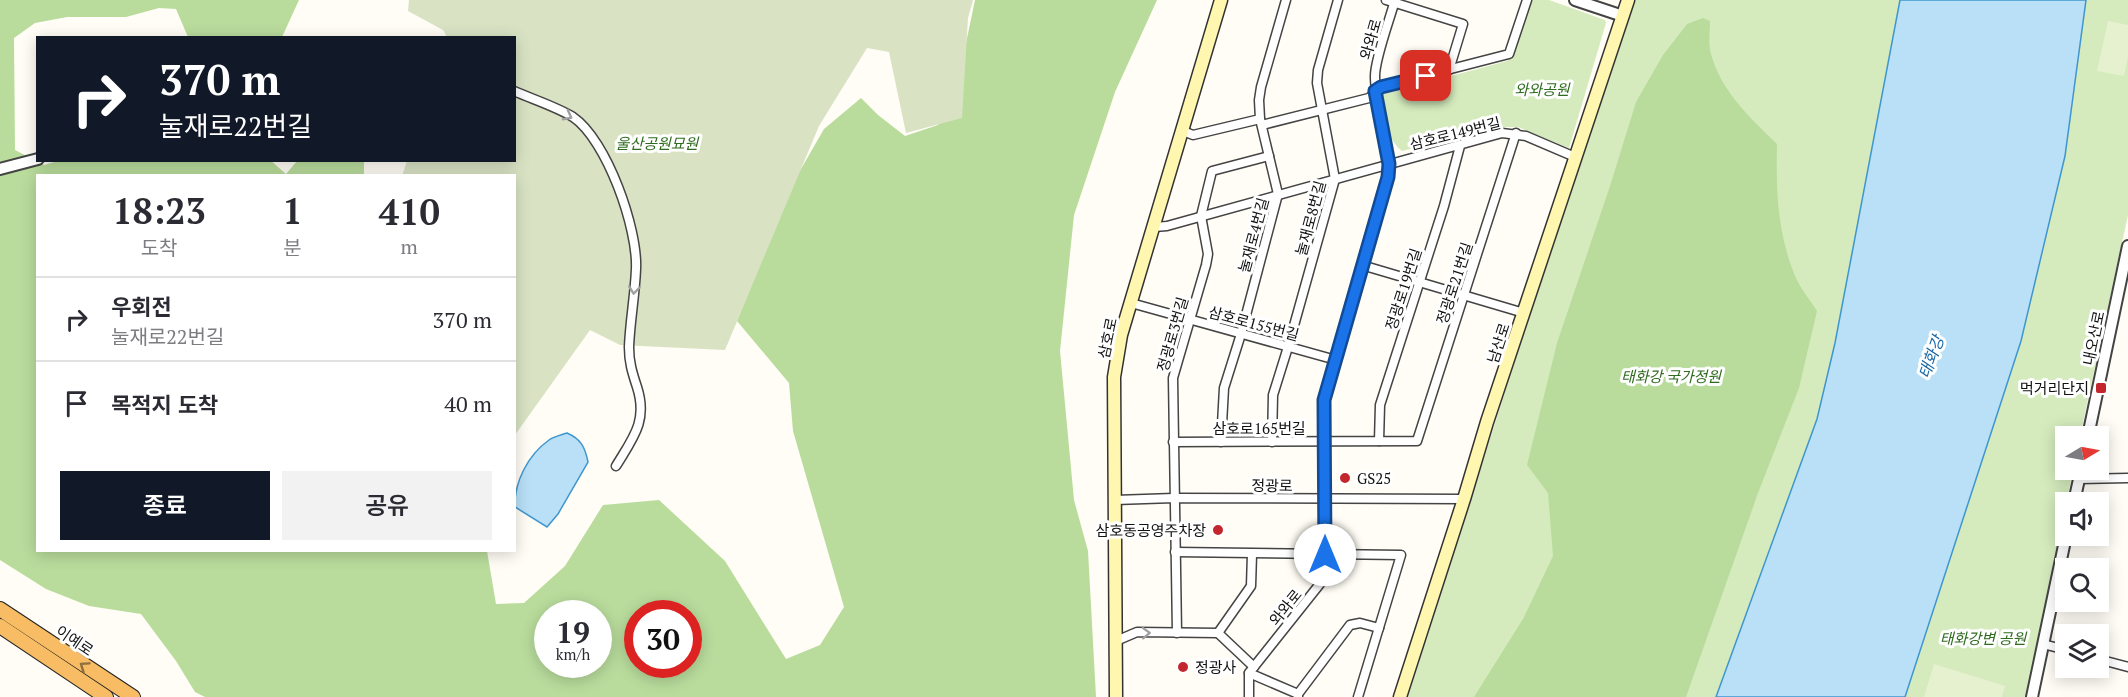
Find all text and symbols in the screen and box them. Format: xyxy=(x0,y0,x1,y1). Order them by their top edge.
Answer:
street label: 와와로 xyxy=(1355,16,1385,62)
pin xyxy=(1400,50,1451,101)
text: 370 m xyxy=(159,51,280,107)
icon: arrive xyxy=(1409,59,1442,92)
icon: right xyxy=(60,60,138,138)
park label: 와와공원 xyxy=(1514,79,1571,99)
text: 눌재로22번길 xyxy=(159,108,312,144)
one-way arrow xyxy=(561,109,572,120)
street label: 삼호로149번길 xyxy=(1407,112,1503,154)
park label: 울산공원묘원 xyxy=(616,133,700,153)
street label: 눌재로8번길 xyxy=(1290,178,1330,258)
text: 18:23 xyxy=(112,187,206,234)
text: 1 xyxy=(282,187,303,234)
text: 410 xyxy=(379,188,440,235)
street label: 눌재로4번길 xyxy=(1233,195,1273,275)
text: m xyxy=(401,233,418,260)
text: 도착 xyxy=(141,234,177,261)
text: 분 xyxy=(283,234,302,261)
street label: 정광로21번길 xyxy=(1431,239,1477,327)
street label: 정광로19번길 xyxy=(1380,245,1426,333)
one-way arrow xyxy=(628,285,641,294)
text: 우회전 xyxy=(111,292,172,321)
street label: 정광로3번길 xyxy=(1152,294,1192,374)
street label: 삼호로155번길 xyxy=(1206,301,1302,345)
icon: right xyxy=(60,303,93,336)
text: 370 m xyxy=(432,305,492,334)
street label: 내오산로 xyxy=(2077,309,2109,367)
street label: 삼호로 xyxy=(1093,316,1121,360)
street label: 남산로 xyxy=(1482,320,1514,366)
text: 눌재로22번길 xyxy=(111,323,224,350)
water label: 태화강 xyxy=(1913,330,1950,382)
park label: 태화강 국가정원 xyxy=(1621,366,1722,386)
place label: 먹거리단지 xyxy=(2020,378,2089,398)
marker: 먹거리단지 xyxy=(2094,381,2108,395)
icon: arrive xyxy=(60,387,93,420)
text: 40 m xyxy=(444,389,492,418)
text: 목적지 도착 xyxy=(111,390,218,419)
street label: 삼호로165번길 xyxy=(1213,418,1306,438)
north arrow xyxy=(2055,426,2109,480)
map controls xyxy=(2055,426,2109,678)
place label: GS25 xyxy=(1357,468,1391,488)
button: 종료 xyxy=(60,471,270,540)
button: 공유 xyxy=(282,471,492,540)
marker: GS25 xyxy=(1338,471,1352,485)
street label: 정광로 xyxy=(1251,475,1293,495)
button: sound xyxy=(2055,492,2109,546)
place label: 삼호동공영주차장 xyxy=(1096,520,1206,540)
marker: 삼호동공영주차장 xyxy=(1211,523,1225,537)
position arrow xyxy=(1293,523,1357,587)
button: search xyxy=(2055,558,2109,612)
street label: 와와로 xyxy=(1264,585,1306,629)
speed limit sign: 30 xyxy=(624,600,702,678)
text: 19 xyxy=(556,612,590,652)
street label: 이예로 xyxy=(52,620,98,660)
button: layers xyxy=(2055,624,2109,678)
one-way arrow xyxy=(1141,626,1150,639)
park label: 태화강변 공원 xyxy=(1940,628,2027,648)
text: km/h xyxy=(556,644,590,664)
place label: 정광사 xyxy=(1195,657,1237,677)
marker: 정광사 xyxy=(1176,660,1190,674)
one-way arrow xyxy=(80,662,91,673)

